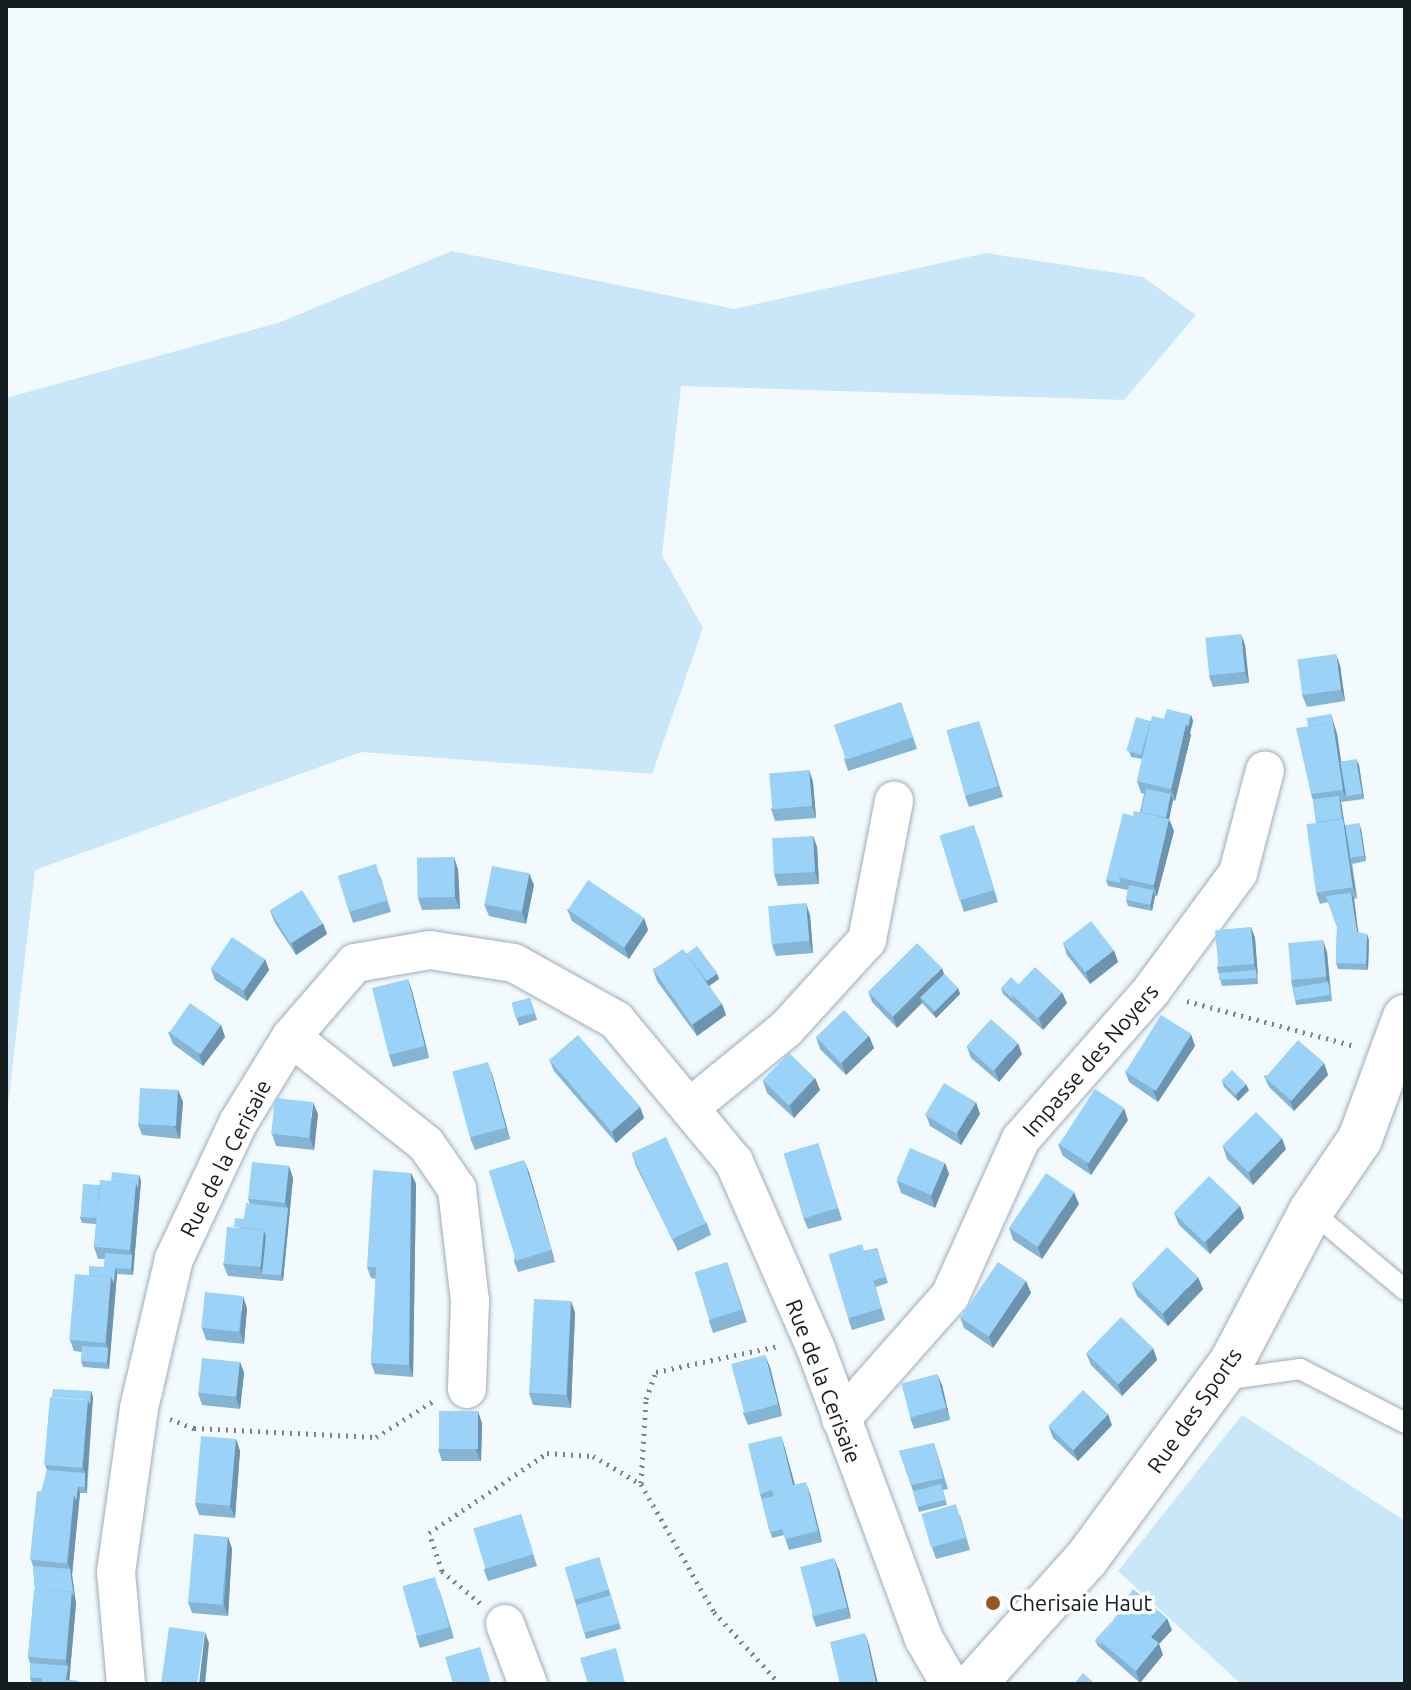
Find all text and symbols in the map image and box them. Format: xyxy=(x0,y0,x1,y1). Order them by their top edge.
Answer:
street label: Impasse des Noyers xyxy=(1016,978,1164,1142)
street label: Rue de la Cerisaie xyxy=(174,1075,276,1241)
street label: Rue de la Cerisaie xyxy=(781,1295,867,1467)
street label: Rue des Sports xyxy=(1141,1342,1247,1478)
place label: Cherisaie Haut xyxy=(1009,1590,1152,1616)
marker: Cherisaie Haut xyxy=(984,1594,1002,1612)

